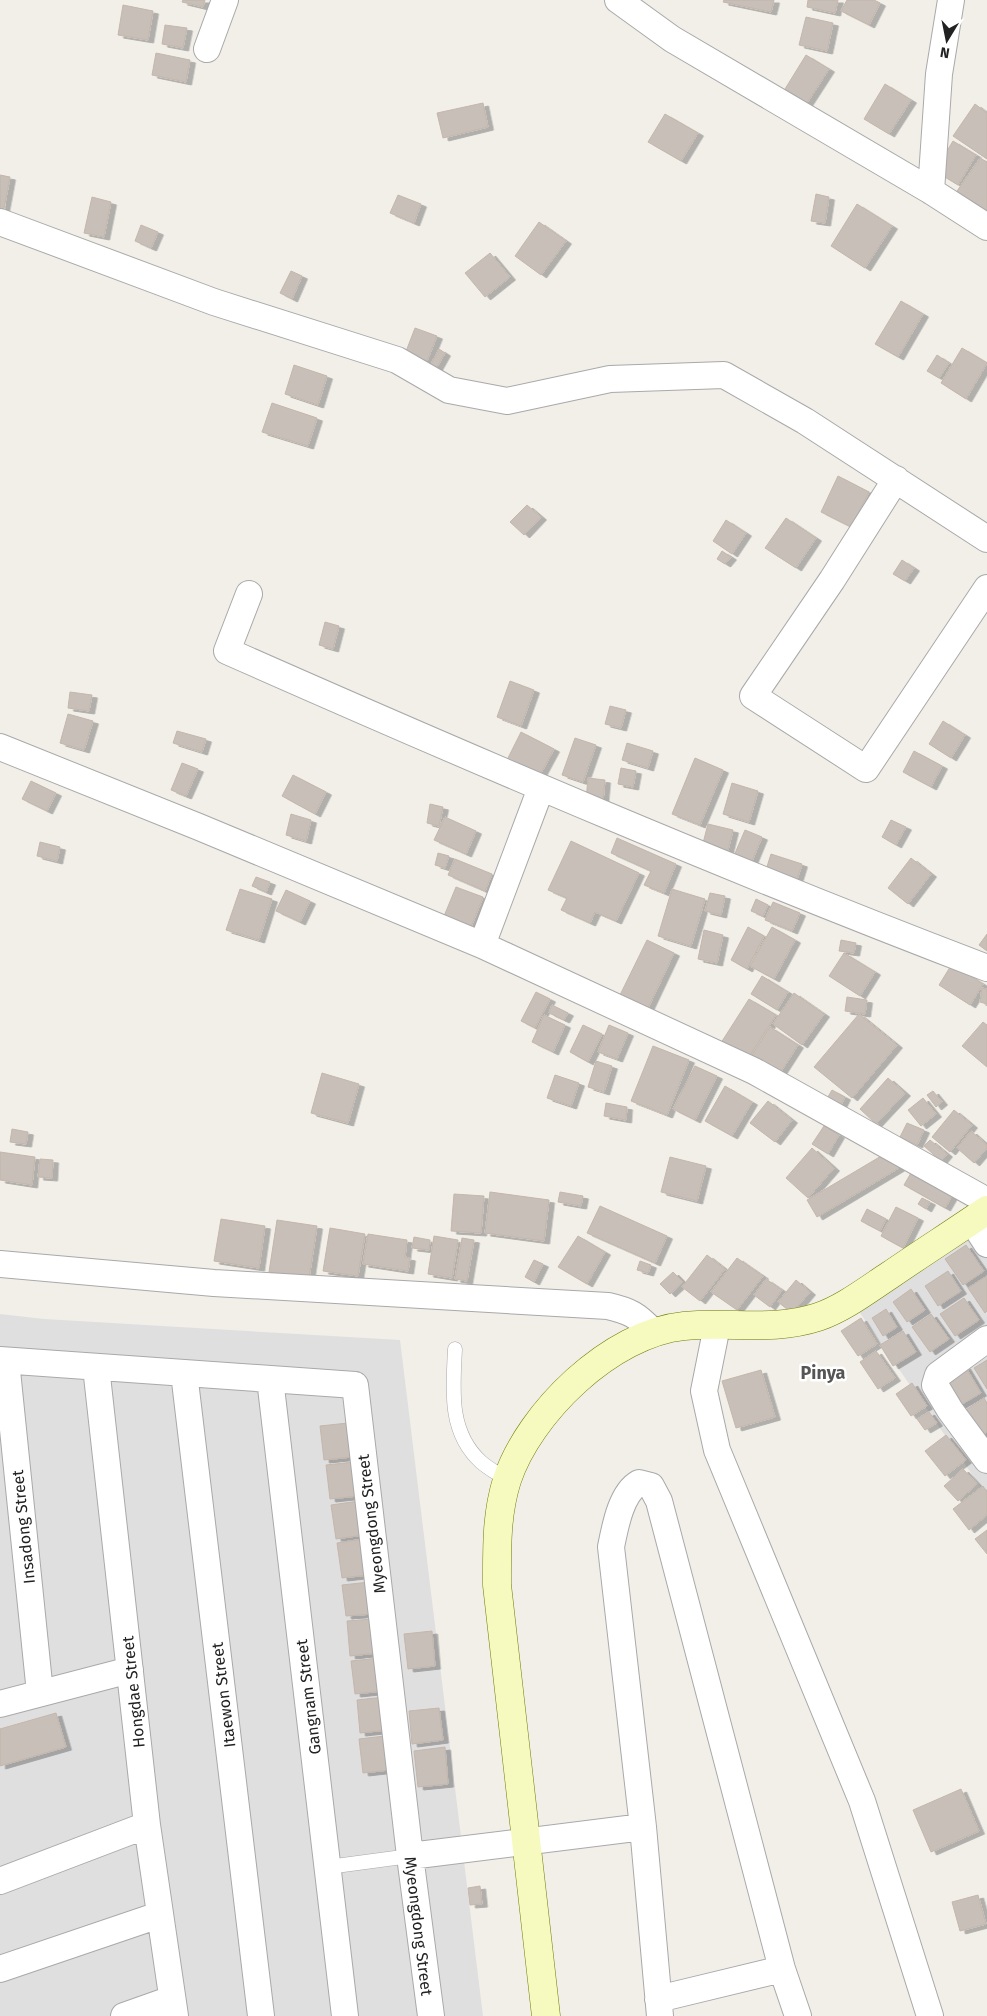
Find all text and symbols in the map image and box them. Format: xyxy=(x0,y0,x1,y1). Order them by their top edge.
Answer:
north arrow xyxy=(922,15,972,65)
text: N xyxy=(939,43,951,61)
district label: Pinya xyxy=(801,1362,846,1384)
street label: Myeongdong Street xyxy=(354,1453,389,1595)
street label: Insadong Street xyxy=(8,1469,39,1585)
street label: Hongdae Street xyxy=(118,1635,149,1749)
street label: Gangnam Street xyxy=(292,1638,325,1756)
street label: Itaewon Street xyxy=(208,1641,239,1749)
street label: Myeongdong Street xyxy=(401,1855,436,1997)

